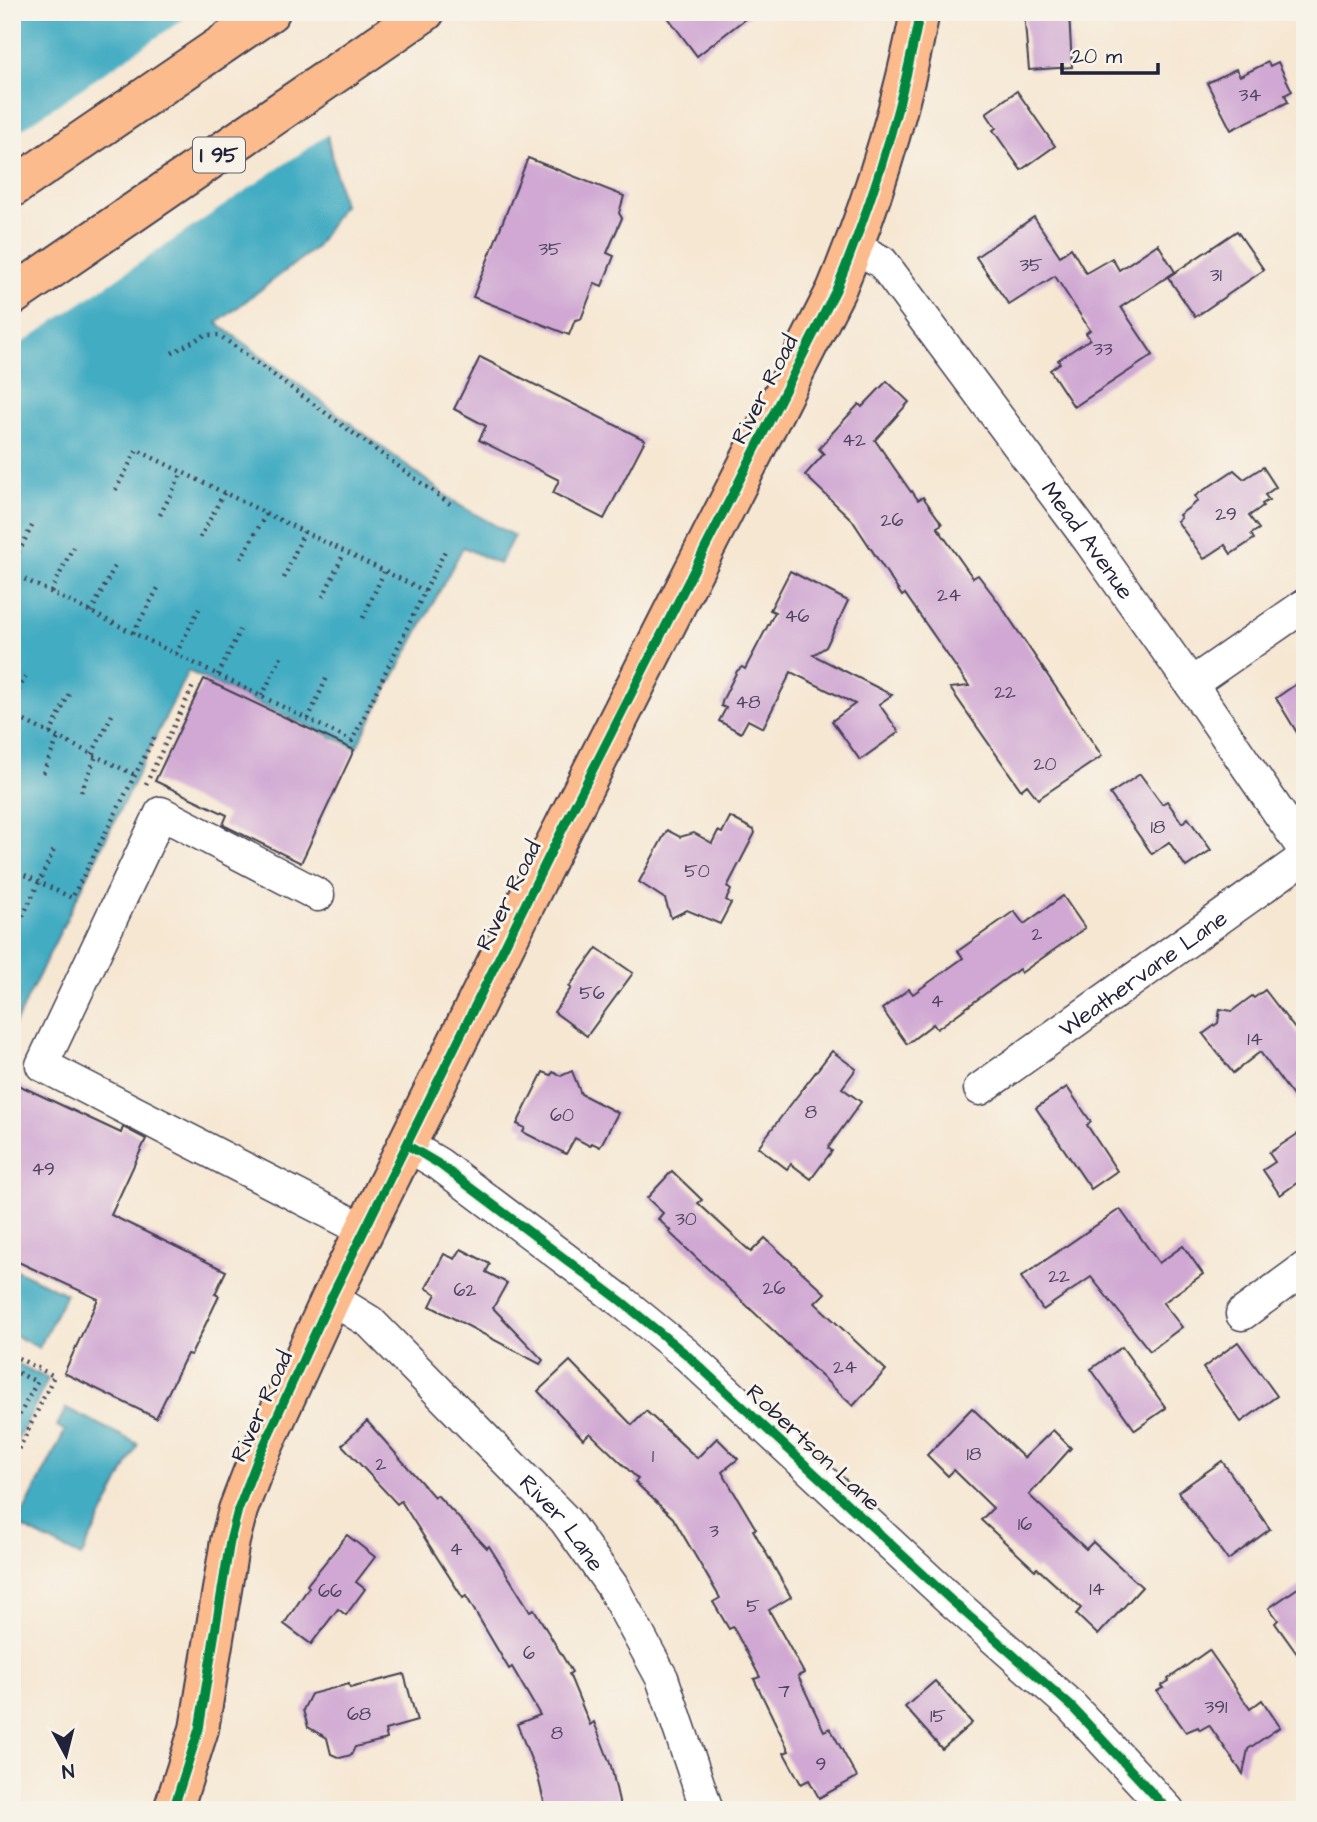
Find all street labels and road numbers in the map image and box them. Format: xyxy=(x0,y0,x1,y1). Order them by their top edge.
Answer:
road number: I 95 xyxy=(193,138,245,172)
street label: River Road xyxy=(724,329,806,450)
street label: Mead Avenue xyxy=(1034,475,1141,606)
street label: River Road xyxy=(468,835,549,956)
street label: Weathervane Lane xyxy=(1053,902,1234,1045)
street label: River Road xyxy=(223,1345,301,1467)
street label: Robertson Lane xyxy=(739,1377,888,1519)
street label: River Lane xyxy=(512,1468,612,1578)

